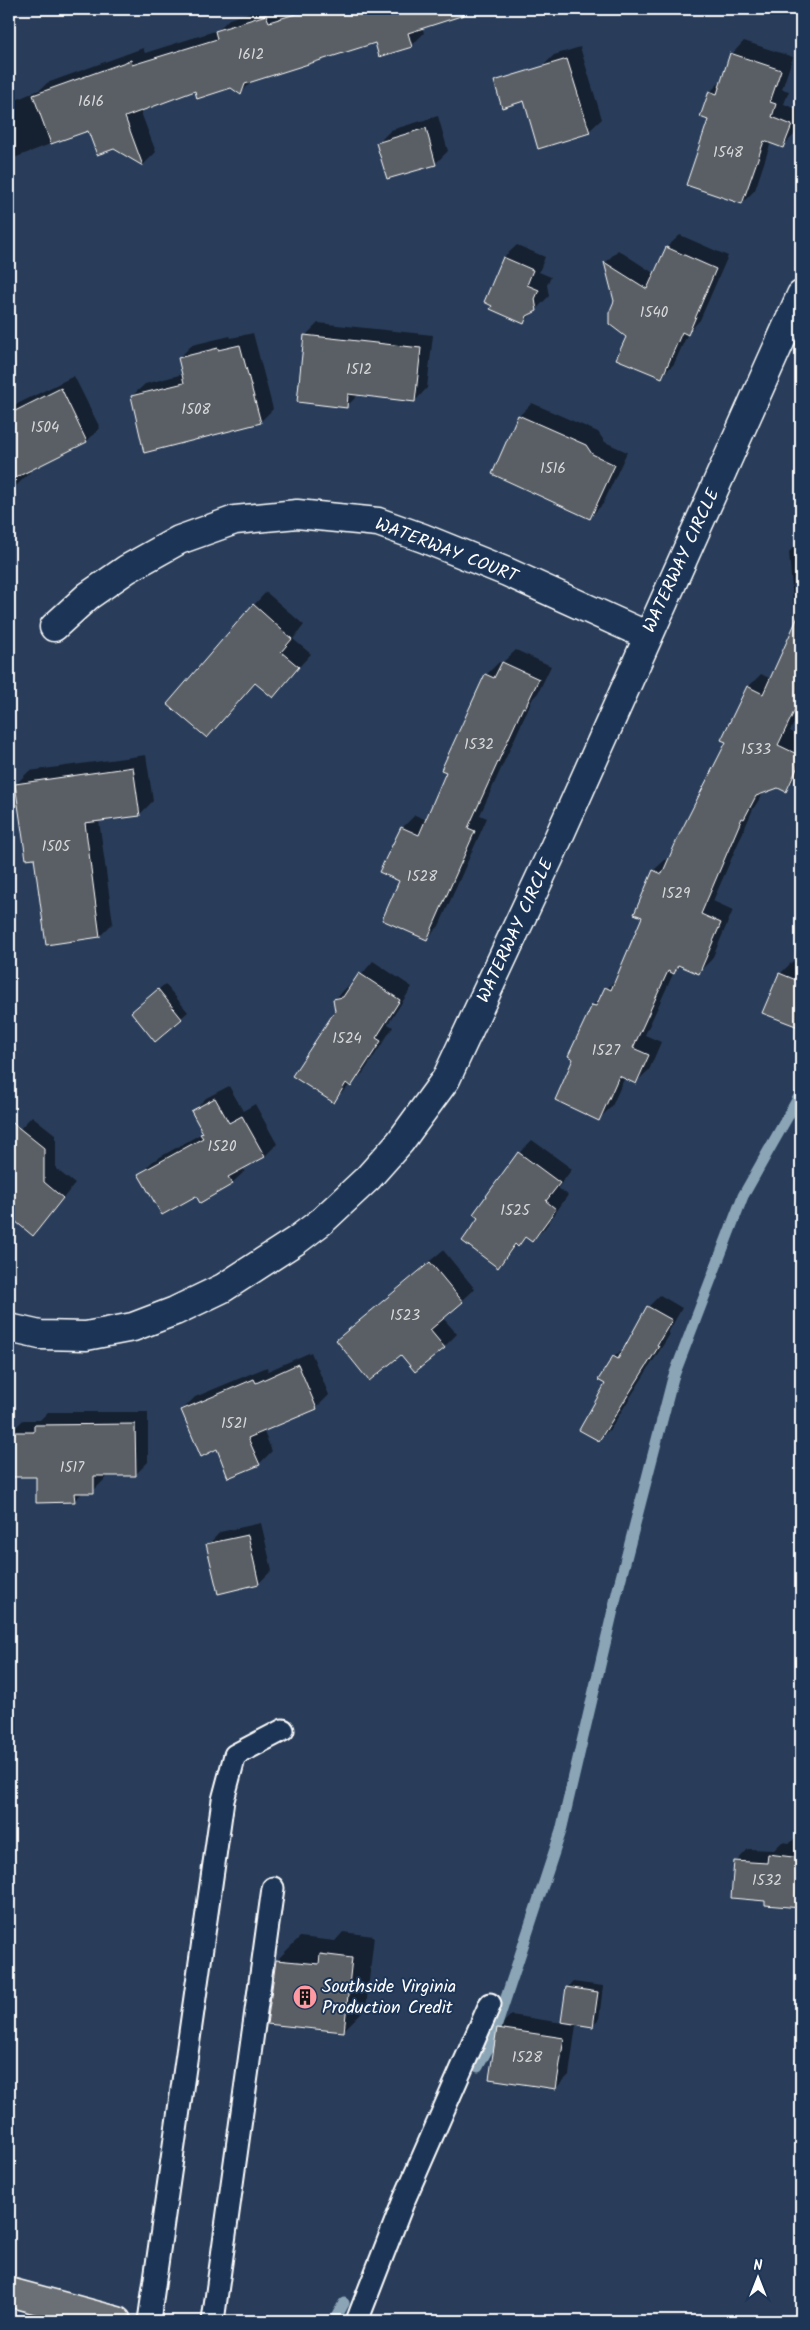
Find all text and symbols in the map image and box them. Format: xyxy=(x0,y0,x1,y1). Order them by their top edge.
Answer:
house number: 1612 xyxy=(238,43,264,67)
house number: 1616 xyxy=(78,90,104,114)
house number: 1548 xyxy=(713,141,744,165)
house number: 1540 xyxy=(640,301,669,325)
house number: 1512 xyxy=(346,358,372,382)
house number: 1508 xyxy=(181,398,212,422)
house number: 1504 xyxy=(31,416,59,440)
house number: 1516 xyxy=(540,457,566,481)
street label: WATERWAY CIRCLE xyxy=(636,484,728,638)
street label: WATERWAY COURT xyxy=(370,510,523,592)
house number: 1532 xyxy=(464,733,494,757)
house number: 1533 xyxy=(741,738,771,762)
house number: 1505 xyxy=(42,835,71,859)
street label: WATERWAY CIRCLE xyxy=(470,854,562,1008)
house number: 1528 xyxy=(407,865,438,889)
house number: 1529 xyxy=(662,882,691,906)
house number: 1524 xyxy=(332,1027,362,1051)
house number: 1527 xyxy=(592,1039,621,1063)
house number: 1520 xyxy=(208,1135,237,1159)
house number: 1525 xyxy=(500,1199,531,1223)
house number: 1523 xyxy=(390,1304,420,1328)
house number: 1521 xyxy=(221,1412,247,1436)
house number: 1517 xyxy=(60,1456,85,1480)
house number: 1532 xyxy=(752,1869,782,1893)
place label: Southside Virginia Production Credit xyxy=(322,1973,456,2023)
building icon: Southside Virginia Production Credit xyxy=(292,1984,318,2010)
house number: 1528 xyxy=(512,2046,543,2070)
north arrow xyxy=(732,2252,782,2302)
text: N xyxy=(754,2255,763,2277)

